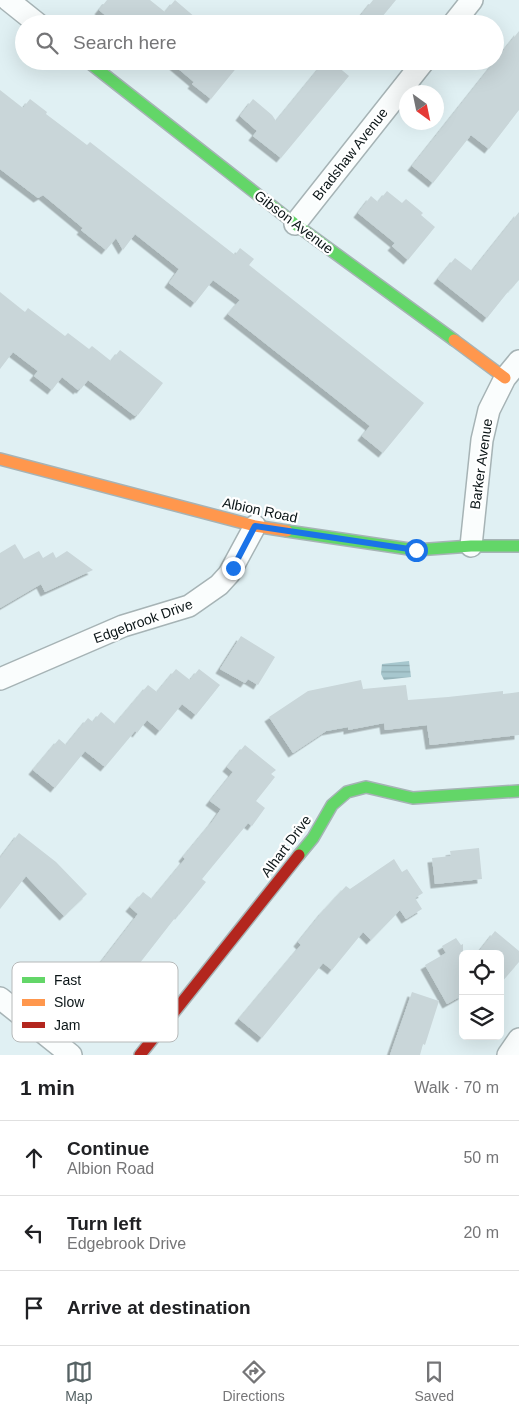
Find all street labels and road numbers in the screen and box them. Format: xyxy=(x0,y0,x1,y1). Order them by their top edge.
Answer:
street label: Bradshaw Avenue xyxy=(309,105,391,203)
street label: Gibson Avenue xyxy=(251,187,337,257)
street label: Barker Avenue xyxy=(467,417,495,510)
street label: Albion Road xyxy=(221,494,299,526)
street label: Edgebrook Drive xyxy=(91,596,195,646)
street label: Alhart Drive xyxy=(258,812,315,880)

